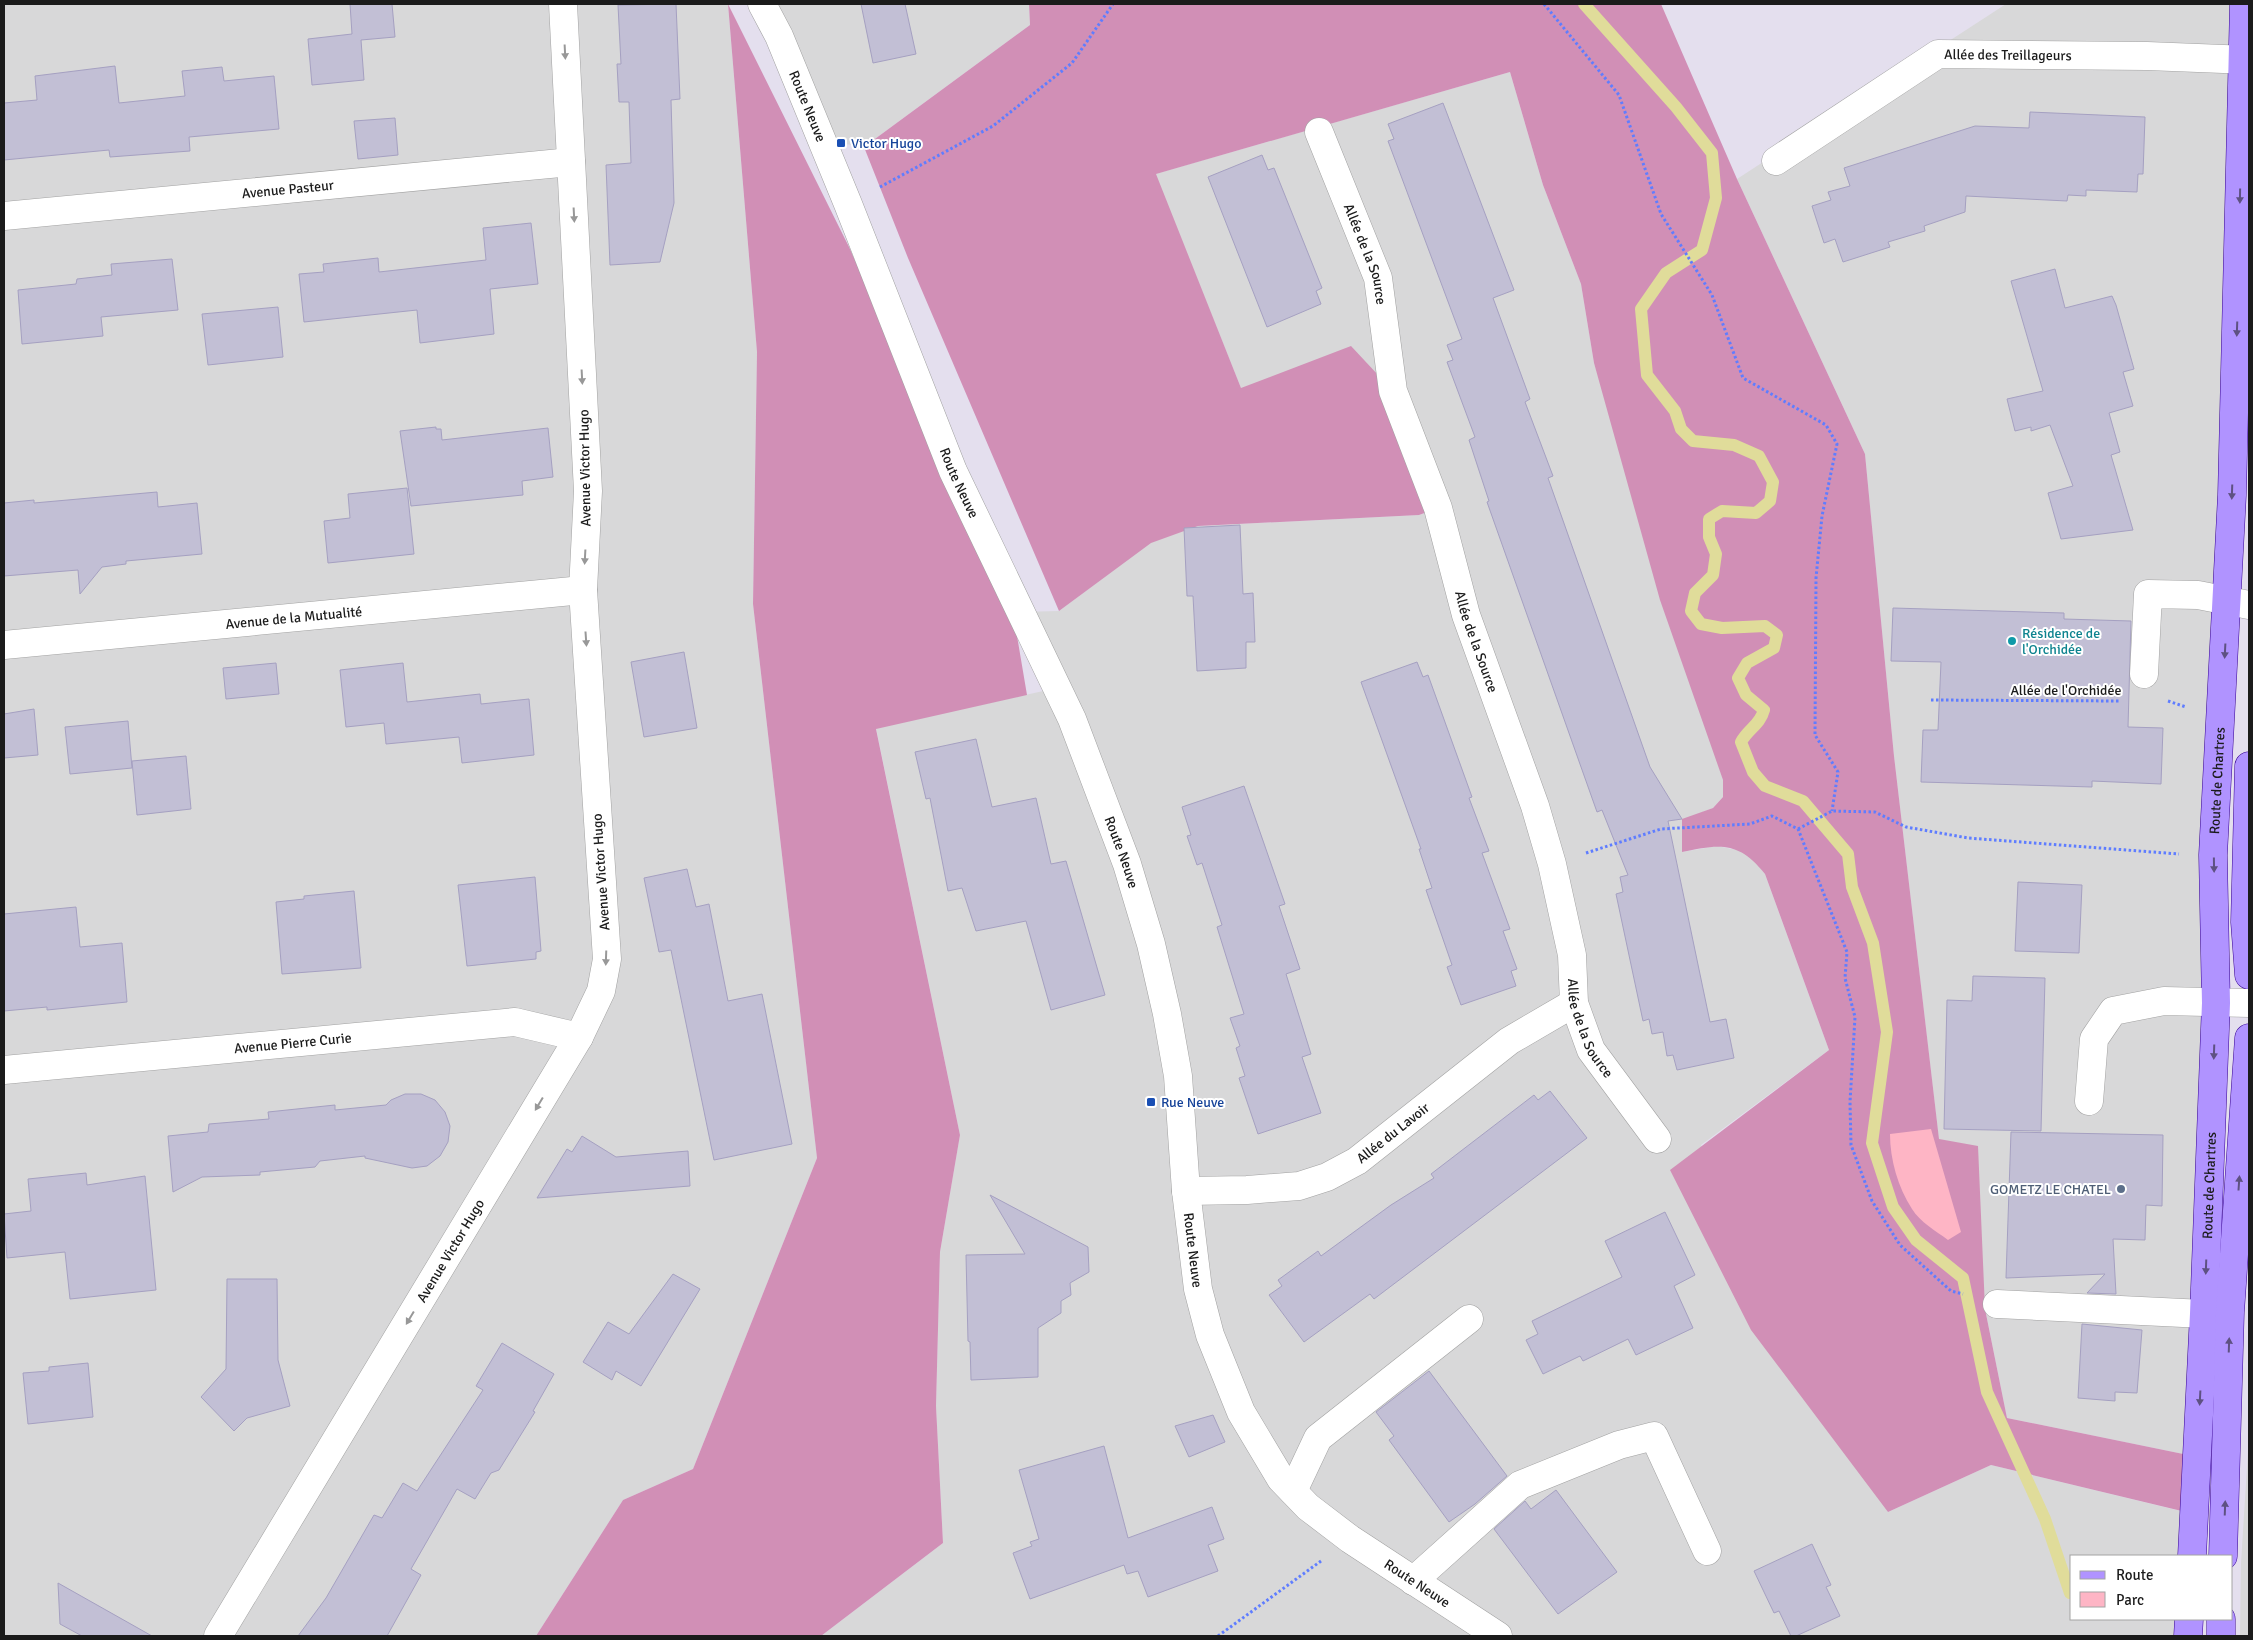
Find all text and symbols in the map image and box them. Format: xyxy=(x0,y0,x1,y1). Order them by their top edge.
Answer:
one-way arrow xyxy=(562,45,570,61)
street label: Allée des Treillageurs xyxy=(1944,46,2072,64)
street label: Route Neuve xyxy=(786,68,830,144)
place label: Victor Hugo xyxy=(851,135,922,152)
marker: Victor Hugo xyxy=(835,137,847,149)
street label: Avenue Pasteur xyxy=(241,176,335,202)
one-way arrow xyxy=(2236,188,2244,204)
street label: Allée de la Source xyxy=(1340,201,1390,306)
one-way arrow xyxy=(570,207,578,223)
one-way arrow xyxy=(2233,322,2241,338)
one-way arrow xyxy=(579,369,587,385)
street label: Avenue Victor Hugo xyxy=(575,409,595,527)
street label: Route Neuve xyxy=(936,445,983,521)
one-way arrow xyxy=(2228,484,2236,500)
one-way arrow xyxy=(580,549,588,565)
street label: Allée de la Source xyxy=(1452,589,1502,695)
street label: Avenue de la Mutualité xyxy=(225,603,363,632)
place label: Résidence de l'Orchidée xyxy=(2022,625,2100,658)
one-way arrow xyxy=(583,631,591,647)
marker: Résidence de l'Orchidée xyxy=(2006,635,2018,647)
one-way arrow xyxy=(2220,643,2228,659)
street label: Allée de l'Orchidée xyxy=(2010,682,2122,699)
street label: Route de Chartres xyxy=(2206,727,2228,835)
street label: Avenue Victor Hugo xyxy=(588,813,614,931)
street label: Route Neuve xyxy=(1101,814,1142,890)
one-way arrow xyxy=(2210,858,2218,874)
one-way arrow xyxy=(601,950,609,966)
street label: Allée de la Source xyxy=(1564,978,1617,1081)
street label: Avenue Pierre Curie xyxy=(233,1029,352,1057)
one-way arrow xyxy=(2209,1044,2217,1060)
place label: Rue Neuve xyxy=(1161,1094,1224,1111)
marker: Rue Neuve xyxy=(1145,1096,1157,1108)
one-way arrow xyxy=(534,1097,543,1110)
street label: Allée du Lavoir xyxy=(1353,1098,1433,1167)
street label: Route de Chartres xyxy=(2198,1132,2220,1239)
one-way arrow xyxy=(2236,1175,2244,1191)
place label: GOMETZ LE CHATEL xyxy=(1990,1181,2111,1198)
marker: GOMETZ LE CHATEL xyxy=(2115,1183,2127,1195)
street label: Avenue Victor Hugo xyxy=(413,1196,488,1305)
street label: Route Neuve xyxy=(1180,1212,1206,1289)
one-way arrow xyxy=(2201,1259,2209,1275)
one-way arrow xyxy=(405,1312,414,1325)
one-way arrow xyxy=(2226,1337,2234,1353)
one-way arrow xyxy=(2195,1390,2203,1406)
one-way arrow xyxy=(2221,1499,2229,1515)
street label: Route Neuve xyxy=(1381,1555,1454,1611)
legend xyxy=(2070,1555,2233,1620)
text: Route xyxy=(2116,1566,2153,1584)
text: Parc xyxy=(2116,1591,2144,1609)

